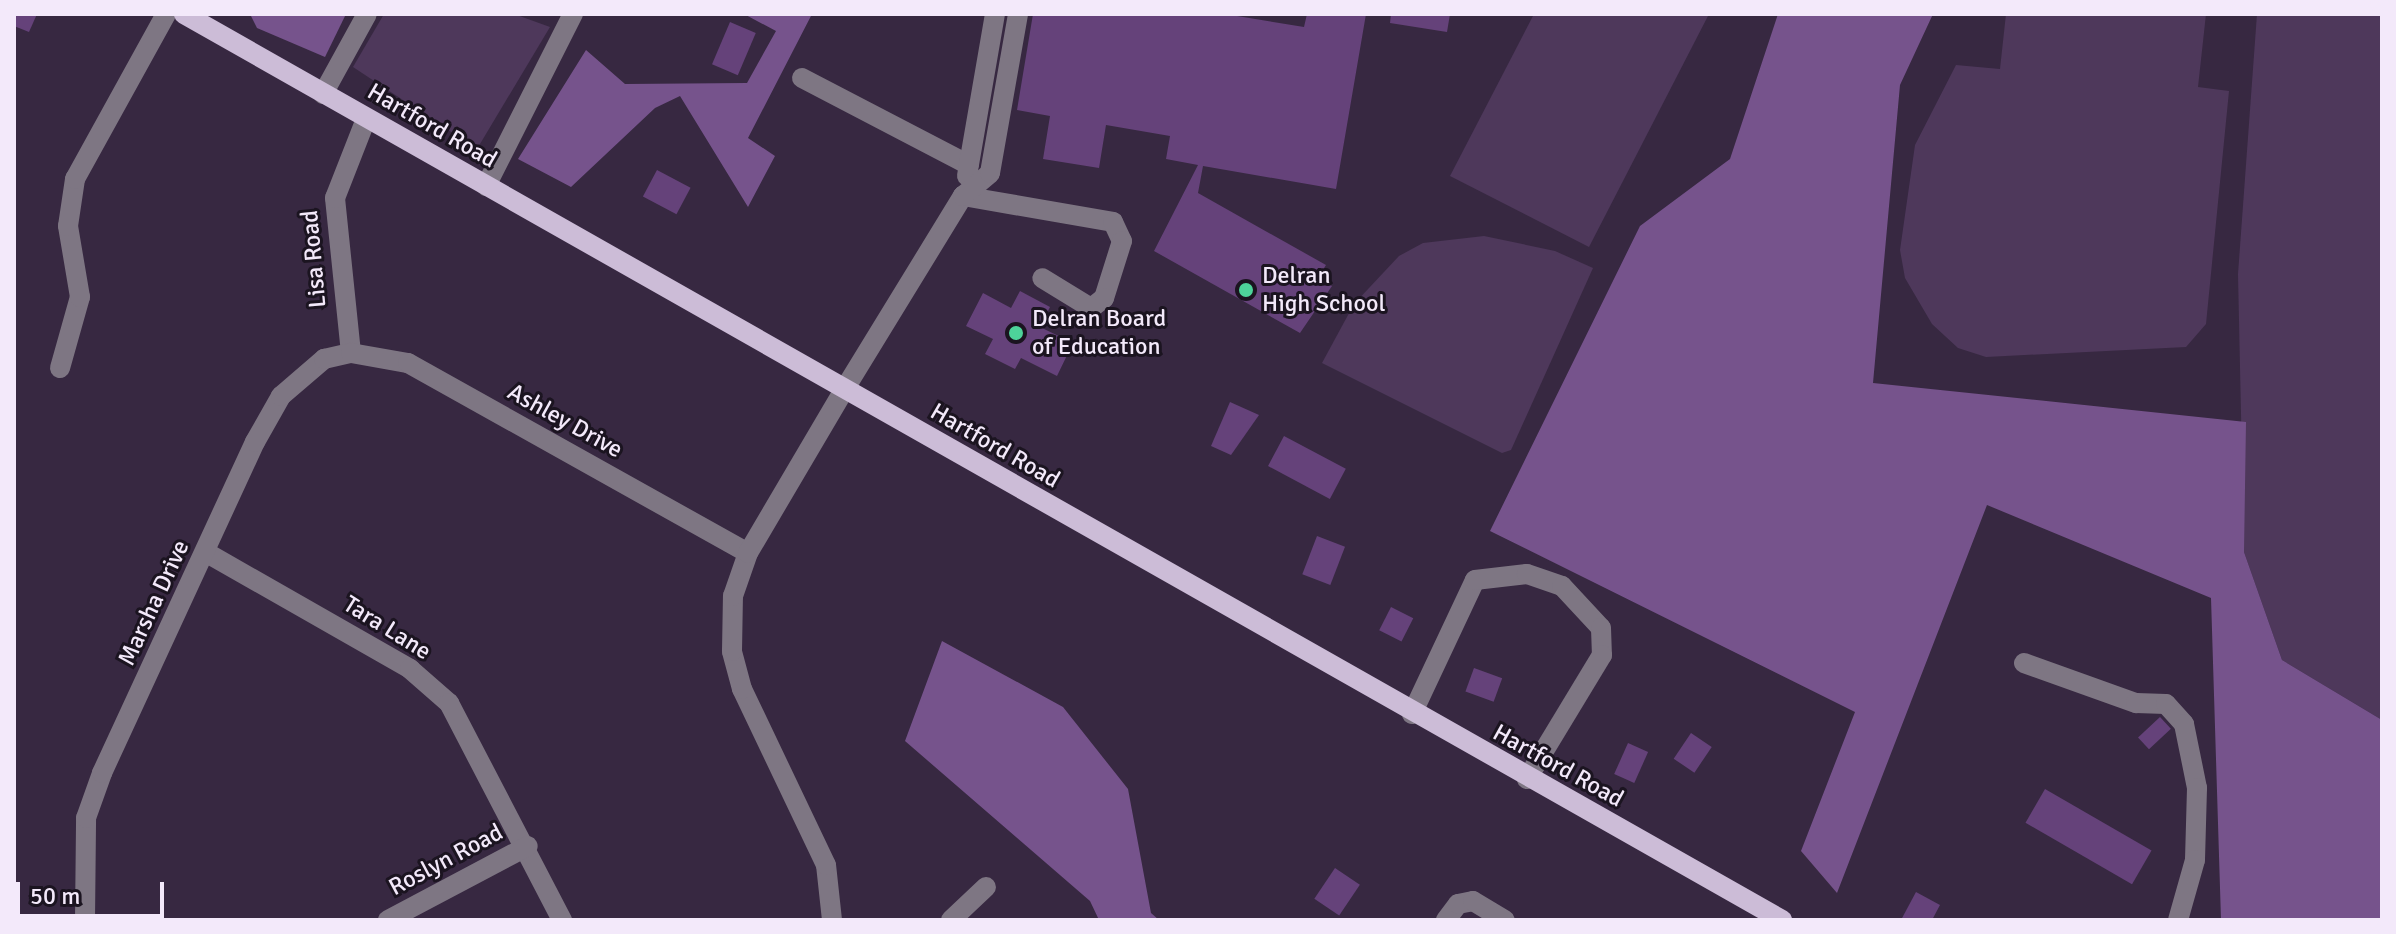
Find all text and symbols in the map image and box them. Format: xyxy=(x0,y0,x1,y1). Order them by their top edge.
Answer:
street label: Hartford Road xyxy=(362,77,502,175)
street label: Lisa Road xyxy=(295,209,333,309)
place label: Delran High School xyxy=(1262,262,1385,318)
marker: Delran High School xyxy=(1237,281,1255,299)
place label: Delran Board of Education xyxy=(1032,305,1166,361)
marker: Delran Board of Education xyxy=(1007,324,1025,342)
street label: Ashley Drive xyxy=(503,378,627,464)
street label: Hartford Road xyxy=(925,397,1065,495)
street label: Marsha Drive xyxy=(112,536,196,670)
street label: Tara Lane xyxy=(338,590,436,666)
street label: Hartford Road xyxy=(1488,718,1628,814)
street label: Roslyn Road xyxy=(384,818,508,902)
scale bar xyxy=(20,866,168,916)
text: 50 m xyxy=(30,881,80,911)

